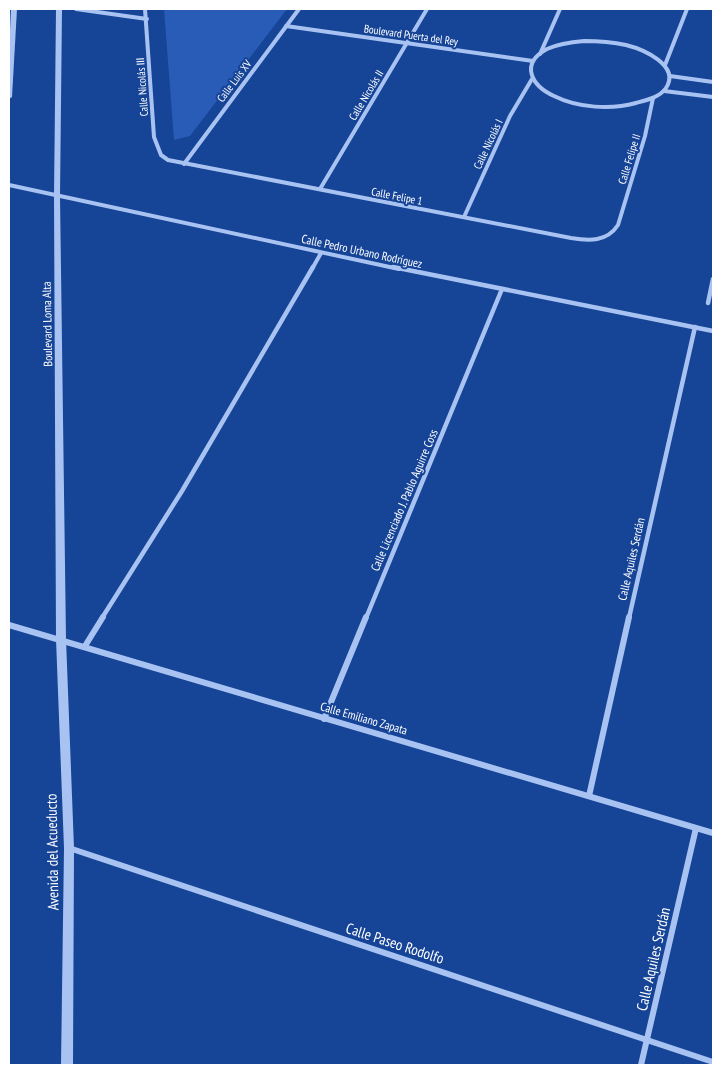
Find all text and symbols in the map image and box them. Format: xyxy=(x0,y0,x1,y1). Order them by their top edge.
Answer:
street label: Boulevard Puerta del Rey xyxy=(363,21,460,49)
street label: Calle Luis XV xyxy=(214,56,255,105)
street label: Calle Nicolás III xyxy=(133,57,151,117)
street label: Calle Nicolás II xyxy=(346,67,386,123)
street label: Calle Nicolás I xyxy=(470,117,506,171)
street label: Calle Felipe II xyxy=(615,132,643,186)
street label: Calle Felipe 1 xyxy=(370,184,424,208)
street label: Calle Pedro Urbano Rodríguez xyxy=(300,231,424,271)
street label: Boulevard Loma Alta xyxy=(39,281,55,367)
street label: Calle Licenciado J. Pablo Aguirre Coss xyxy=(367,427,441,573)
street label: Calle Aquiles Serdán xyxy=(614,516,648,602)
street label: Calle Emiliano Zapata xyxy=(319,698,409,738)
street label: Avenida del Acueducto xyxy=(41,793,63,911)
street label: Calle Aquiles Serdán xyxy=(632,905,674,1013)
street label: Calle Paseo Rodolfo xyxy=(344,918,446,968)

